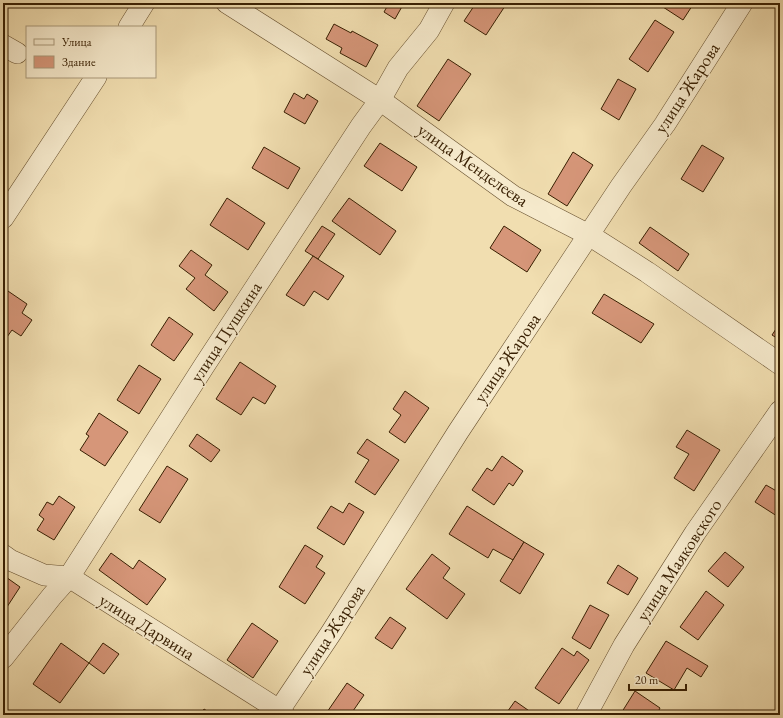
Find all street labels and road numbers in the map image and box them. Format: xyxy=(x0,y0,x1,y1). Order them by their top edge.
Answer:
street label: улица Жарова xyxy=(649,37,725,137)
street label: улица Менделеева xyxy=(413,118,534,212)
street label: улица Пушкина xyxy=(184,276,267,386)
street label: улица Жарова xyxy=(468,308,546,407)
street label: улица Маяковского xyxy=(631,494,727,625)
street label: улица Жарова xyxy=(294,579,370,679)
street label: улица Дарвина xyxy=(95,588,200,666)

